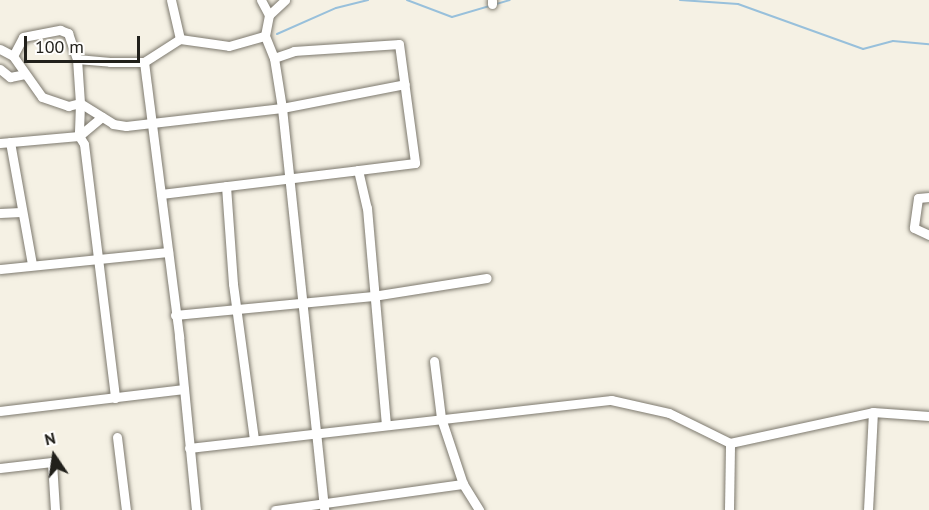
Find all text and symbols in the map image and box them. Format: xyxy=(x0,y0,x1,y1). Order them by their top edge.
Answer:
scale bar xyxy=(27,24,142,62)
text: 100 m xyxy=(35,35,84,58)
north arrow xyxy=(24,426,84,486)
text: N xyxy=(43,428,57,449)

